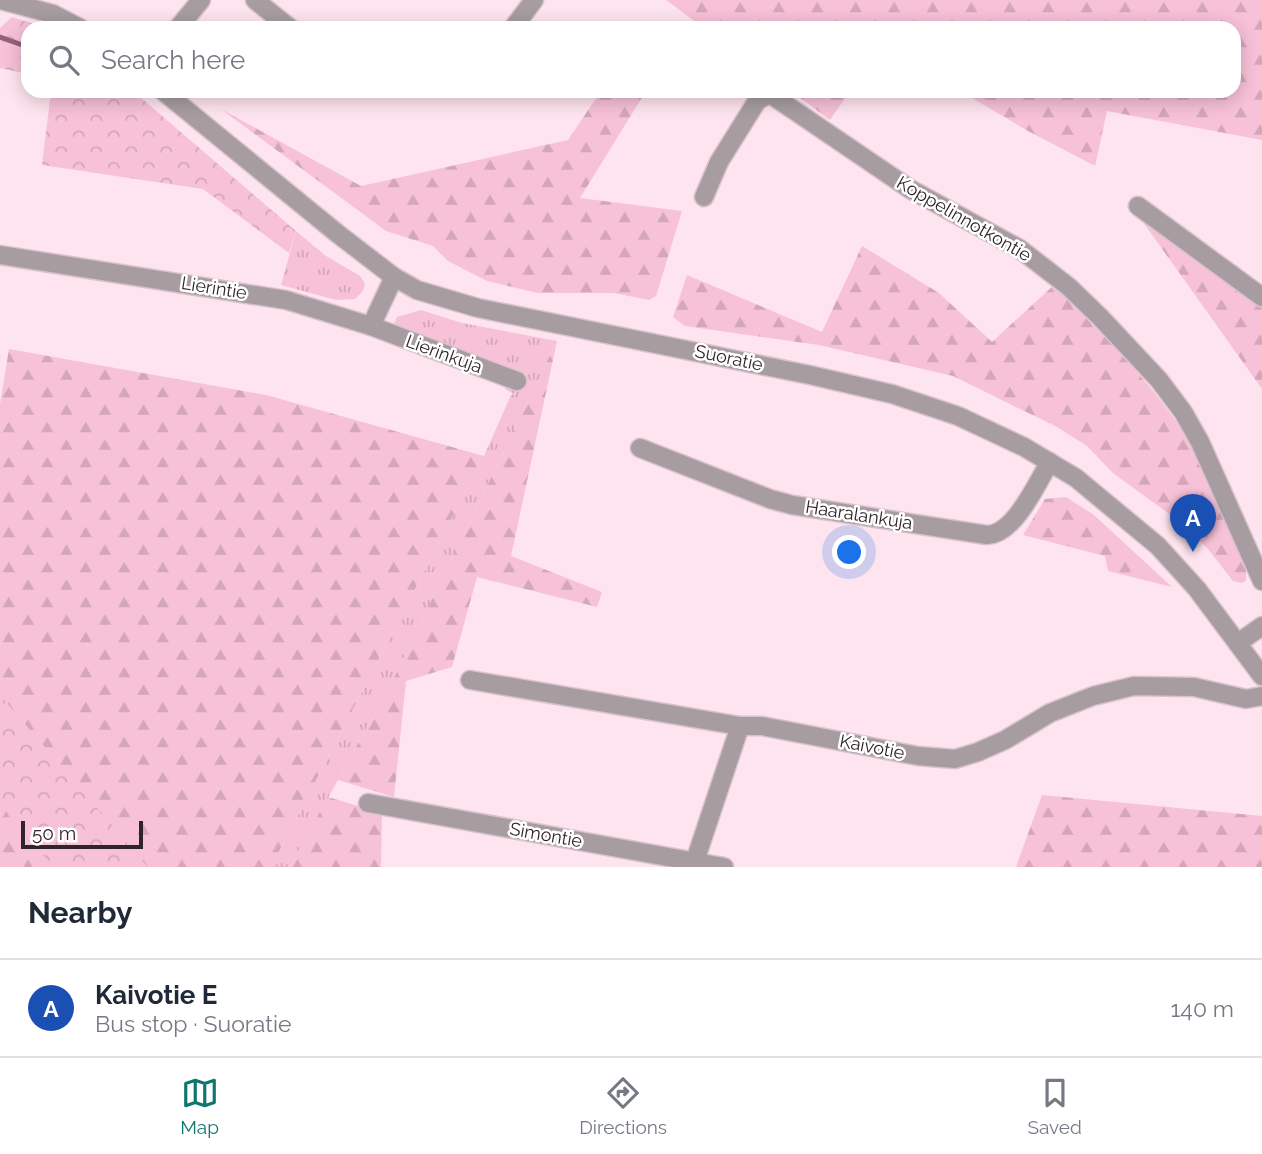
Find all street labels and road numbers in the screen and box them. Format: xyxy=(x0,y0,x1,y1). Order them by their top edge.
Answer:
street label: Koppelinnotkontie xyxy=(893,172,1036,266)
street label: Lierintie xyxy=(180,272,249,303)
street label: Lierinkuja xyxy=(403,330,485,377)
street label: Suoratie xyxy=(693,340,765,375)
street label: Haaralankuja xyxy=(804,496,914,533)
street label: Kaivotie xyxy=(838,730,907,763)
street label: Simontie xyxy=(508,818,584,851)

